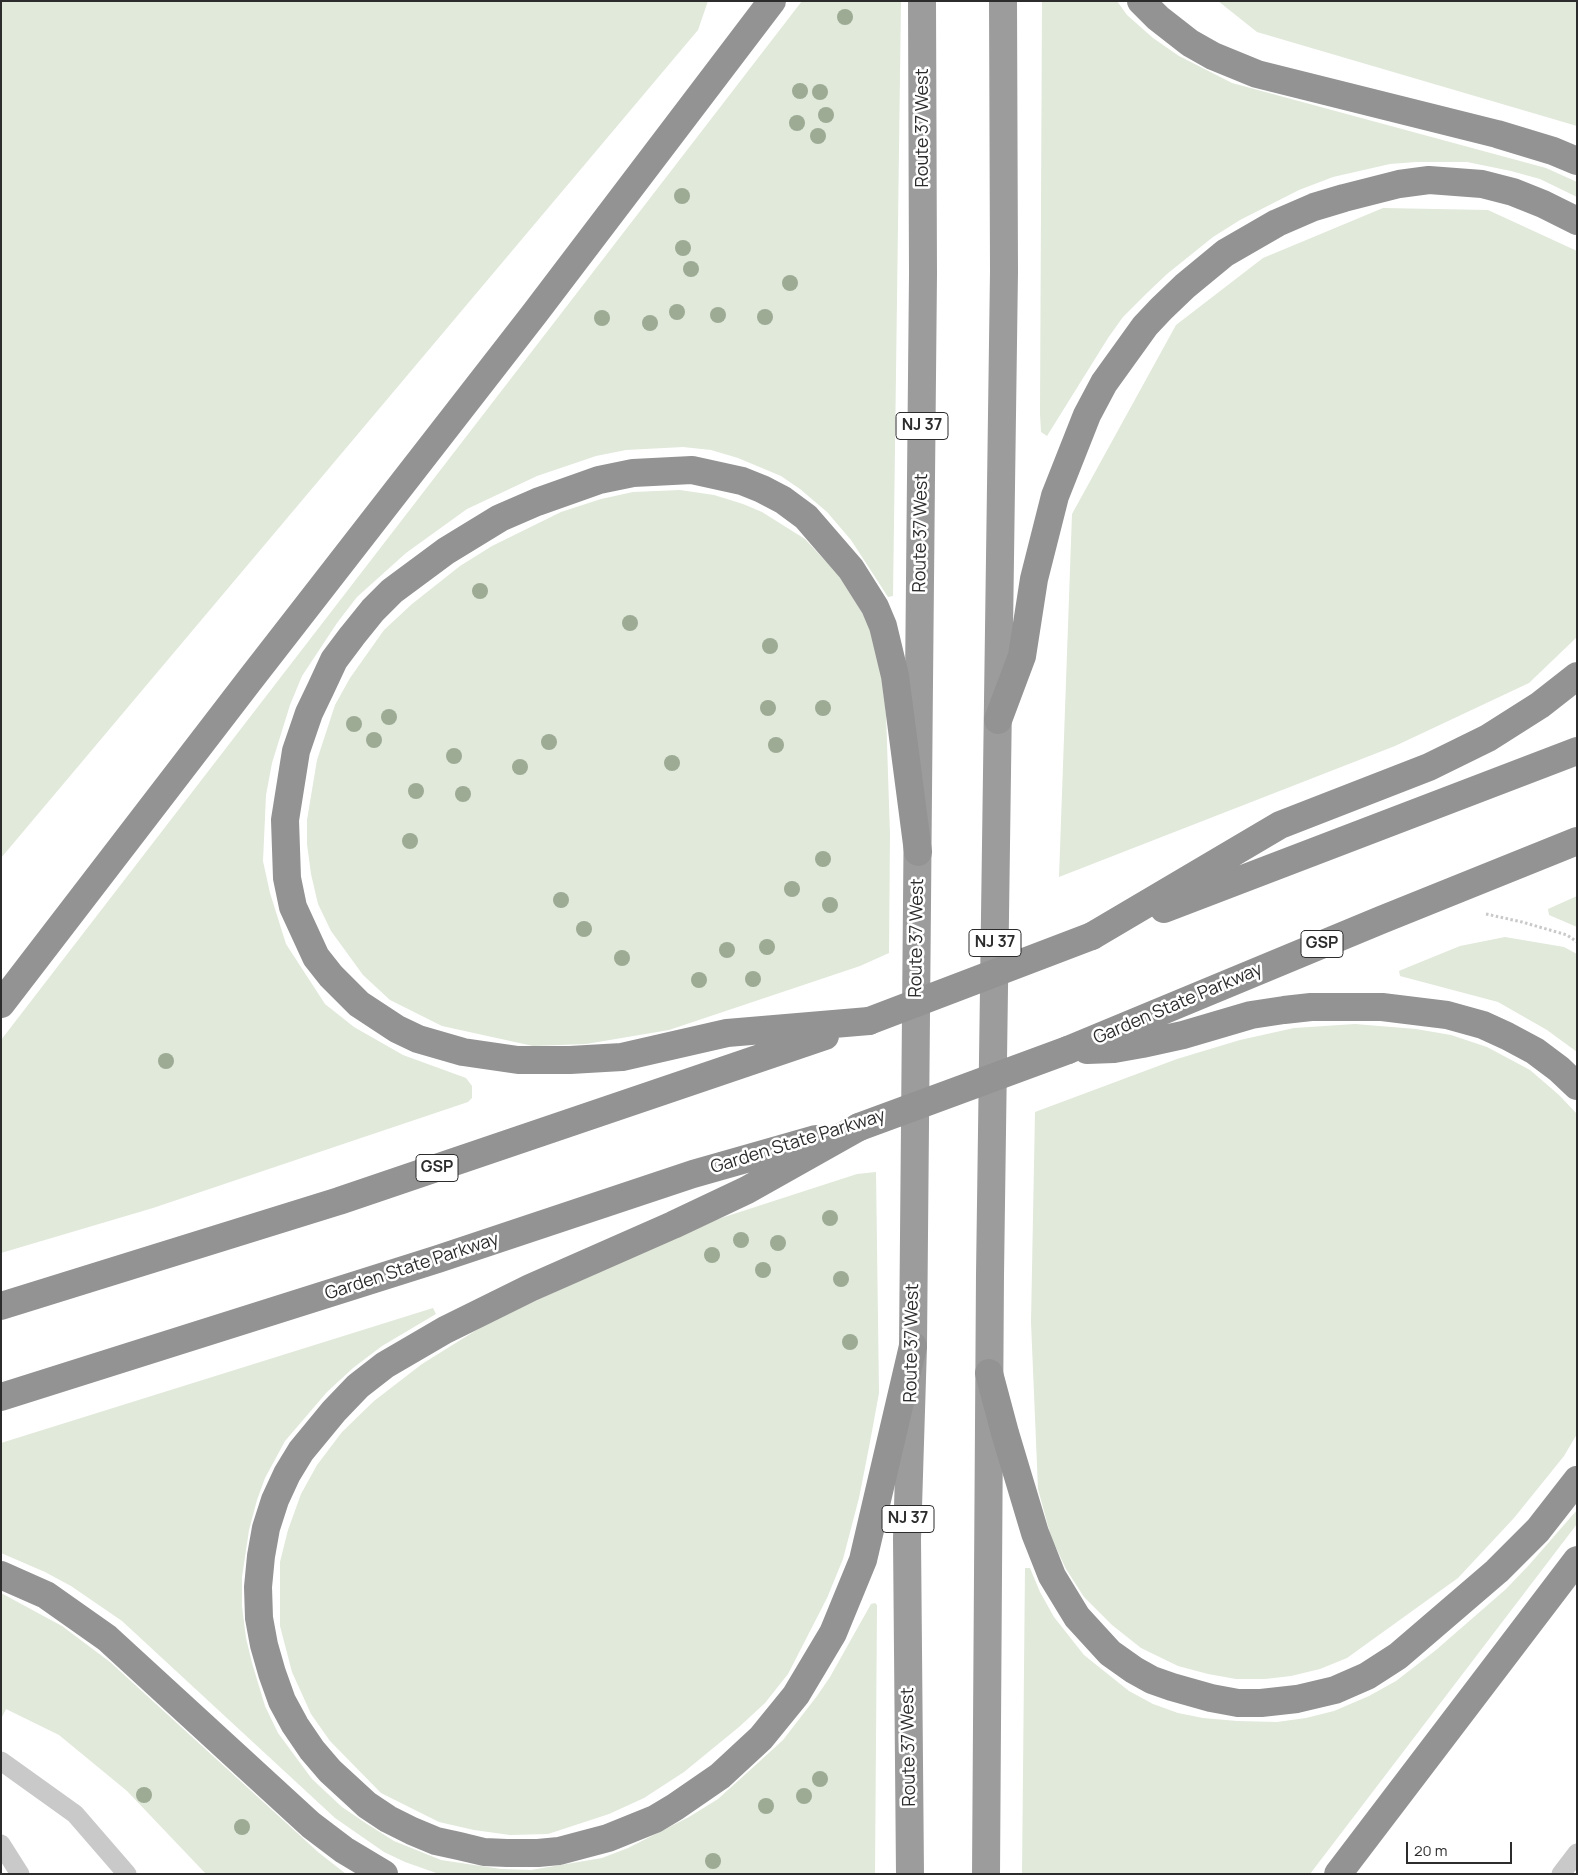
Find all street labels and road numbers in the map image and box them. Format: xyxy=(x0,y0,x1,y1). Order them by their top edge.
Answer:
street label: Route 37 West xyxy=(912,68,934,188)
road number: NJ 37 xyxy=(896,412,948,440)
street label: Route 37 West xyxy=(909,473,933,593)
street label: Route 37 West xyxy=(905,878,929,998)
road number: NJ 37 xyxy=(969,930,1021,956)
road number: GSP xyxy=(1301,931,1343,958)
street label: Garden State Parkway xyxy=(1090,959,1266,1049)
street label: Garden State Parkway xyxy=(708,1105,888,1179)
road number: GSP xyxy=(416,1154,458,1182)
street label: Garden State Parkway xyxy=(322,1229,502,1305)
street label: Route 37 West xyxy=(900,1283,924,1403)
road number: NJ 37 xyxy=(882,1506,934,1532)
street label: Route 37 West xyxy=(897,1687,921,1807)

